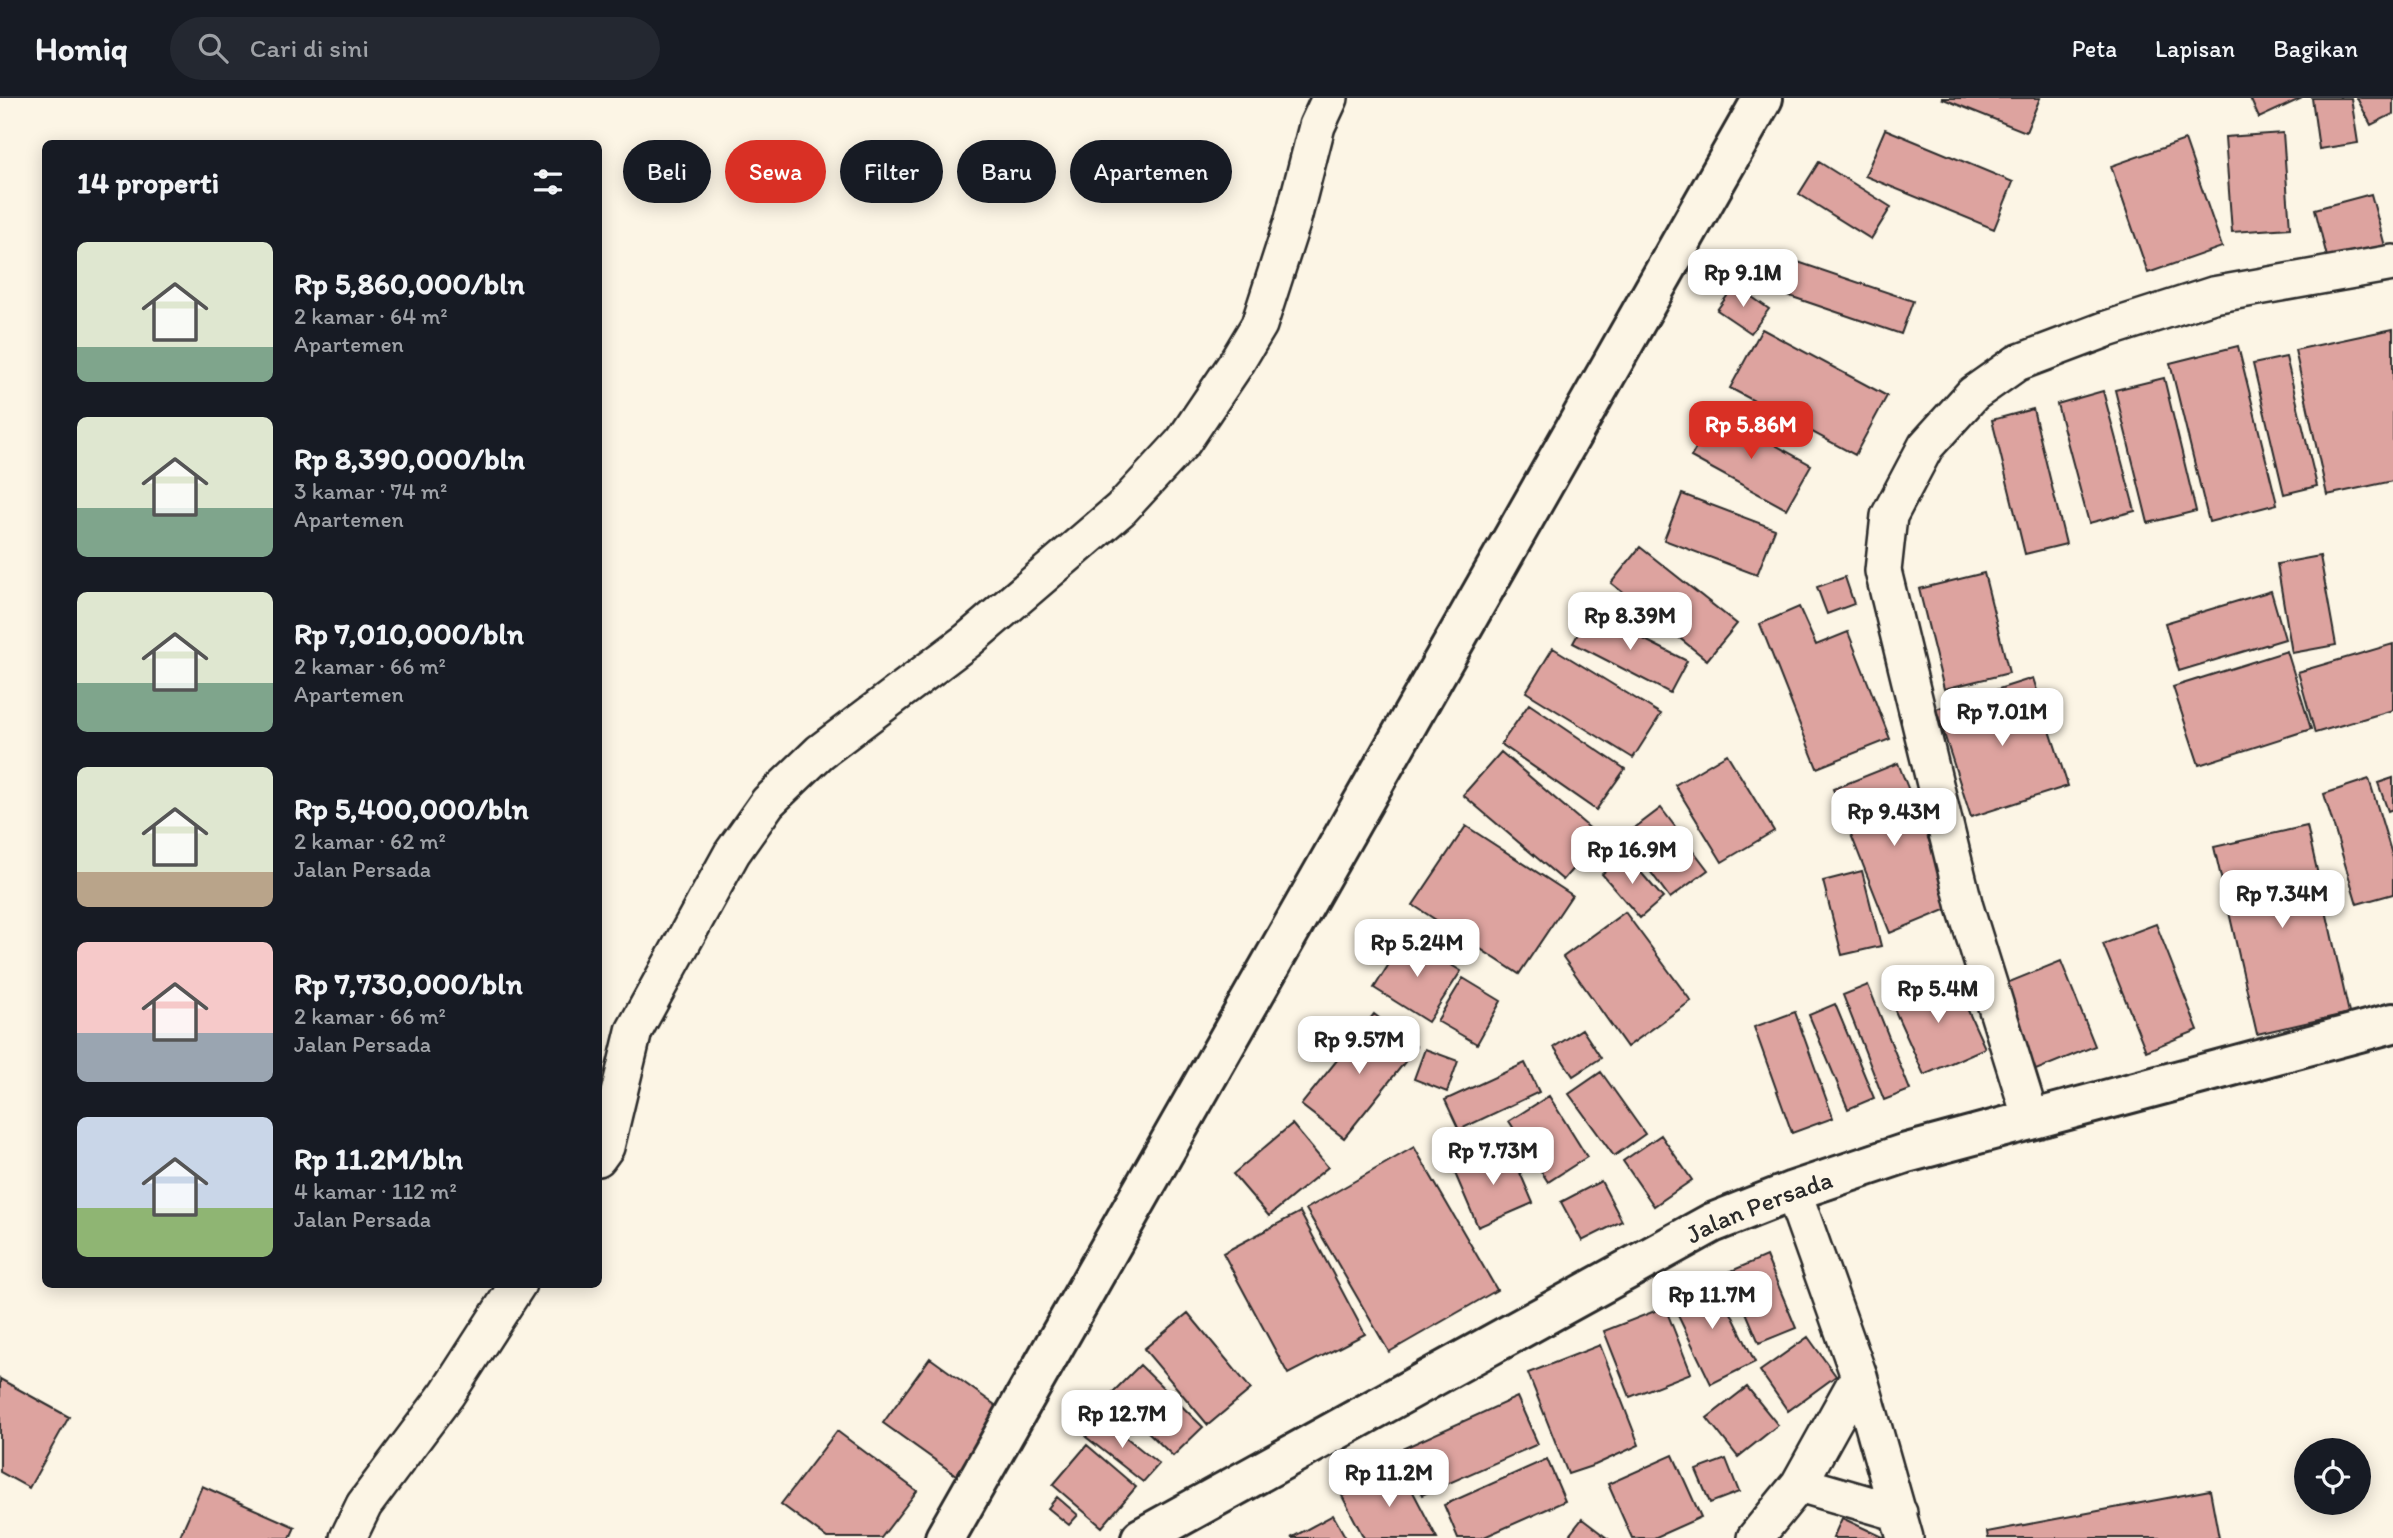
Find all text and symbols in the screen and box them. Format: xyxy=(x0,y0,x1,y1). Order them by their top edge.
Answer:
search box xyxy=(170,17,660,80)
text: Homiq xyxy=(35,29,128,68)
icon: search xyxy=(194,29,232,67)
text: Cari di sini xyxy=(250,32,369,64)
text: Peta xyxy=(2072,34,2117,63)
text: Lapisan xyxy=(2155,34,2235,63)
text: Bagikan xyxy=(2273,34,2358,63)
chip: Beli xyxy=(623,140,711,203)
chip: Sewa xyxy=(725,140,826,203)
chip: Filter xyxy=(840,140,943,203)
chip: Baru xyxy=(957,140,1056,203)
chip: Apartemen xyxy=(1070,140,1232,203)
icon: filters xyxy=(529,163,567,201)
text: 14 properti xyxy=(77,164,219,201)
pin: Rp 9.1M xyxy=(1678,250,1808,309)
text: Rp 9.1M xyxy=(1704,258,1782,286)
text: Rp 5,860,000/bln xyxy=(294,265,525,302)
icon: home xyxy=(133,270,217,354)
text: 2 kamar · 64 m² xyxy=(294,302,448,330)
text: Apartemen xyxy=(294,330,404,358)
pin: Rp 5.86M xyxy=(1679,402,1823,461)
text: Rp 5.86M xyxy=(1705,410,1797,438)
text: Rp 8,390,000/bln xyxy=(294,440,525,477)
icon: home xyxy=(133,445,217,529)
text: 3 kamar · 74 m² xyxy=(294,477,447,505)
text: Apartemen xyxy=(294,505,404,533)
pin: Rp 8.39M xyxy=(1558,592,1702,652)
text: Rp 8.39M xyxy=(1584,601,1676,629)
text: Rp 7,010,000/bln xyxy=(294,615,524,652)
icon: home xyxy=(133,620,217,704)
text: 2 kamar · 66 m² xyxy=(294,652,446,680)
text: Apartemen xyxy=(294,680,404,708)
pin: Rp 7.01M xyxy=(1930,688,2074,748)
text: Rp 7.01M xyxy=(1956,697,2048,725)
pin: Rp 9.43M xyxy=(1822,788,1966,848)
text: Rp 5,400,000/bln xyxy=(294,790,529,827)
icon: home xyxy=(133,795,217,879)
text: Rp 9.43M xyxy=(1847,797,1941,825)
pin: Rp 16.9M xyxy=(1560,826,1704,886)
text: 2 kamar · 62 m² xyxy=(294,827,446,855)
text: Rp 16.9M xyxy=(1587,835,1677,863)
text: Jalan Persada xyxy=(294,855,431,883)
pin: Rp 7.34M xyxy=(2210,870,2354,930)
text: Rp 7.34M xyxy=(2236,879,2328,907)
pin: Rp 5.24M xyxy=(1345,920,1489,979)
text: Rp 5.24M xyxy=(1371,928,1463,956)
text: Rp 7,730,000/bln xyxy=(294,965,523,1002)
pin: Rp 5.4M xyxy=(1873,965,2003,1025)
icon: home xyxy=(133,970,217,1054)
text: Rp 5.4M xyxy=(1897,974,1979,1002)
text: 2 kamar · 66 m² xyxy=(294,1002,446,1030)
pin: Rp 9.57M xyxy=(1287,1016,1431,1076)
text: Rp 9.57M xyxy=(1314,1025,1404,1053)
text: Jalan Persada xyxy=(294,1030,431,1058)
pin: Rp 7.73M xyxy=(1421,1128,1565,1187)
text: Rp 7.73M xyxy=(1448,1136,1538,1164)
text: Rp 11.2M/bln xyxy=(294,1140,463,1177)
icon: home xyxy=(133,1145,217,1229)
street label: Jalan Persada xyxy=(1680,1163,1837,1250)
text: 4 kamar · 112 m² xyxy=(294,1177,457,1205)
text: Jalan Persada xyxy=(294,1205,431,1233)
pin: Rp 11.7M xyxy=(1640,1272,1784,1331)
text: Rp 11.7M xyxy=(1668,1280,1756,1308)
pin: Rp 12.7M xyxy=(1050,1390,1194,1450)
text: Rp 12.7M xyxy=(1077,1399,1167,1427)
map controls xyxy=(2294,1438,2371,1515)
button: locate xyxy=(2294,1438,2371,1515)
pin: Rp 11.2M xyxy=(1317,1450,1461,1509)
text: Rp 11.2M xyxy=(1345,1458,1433,1486)

